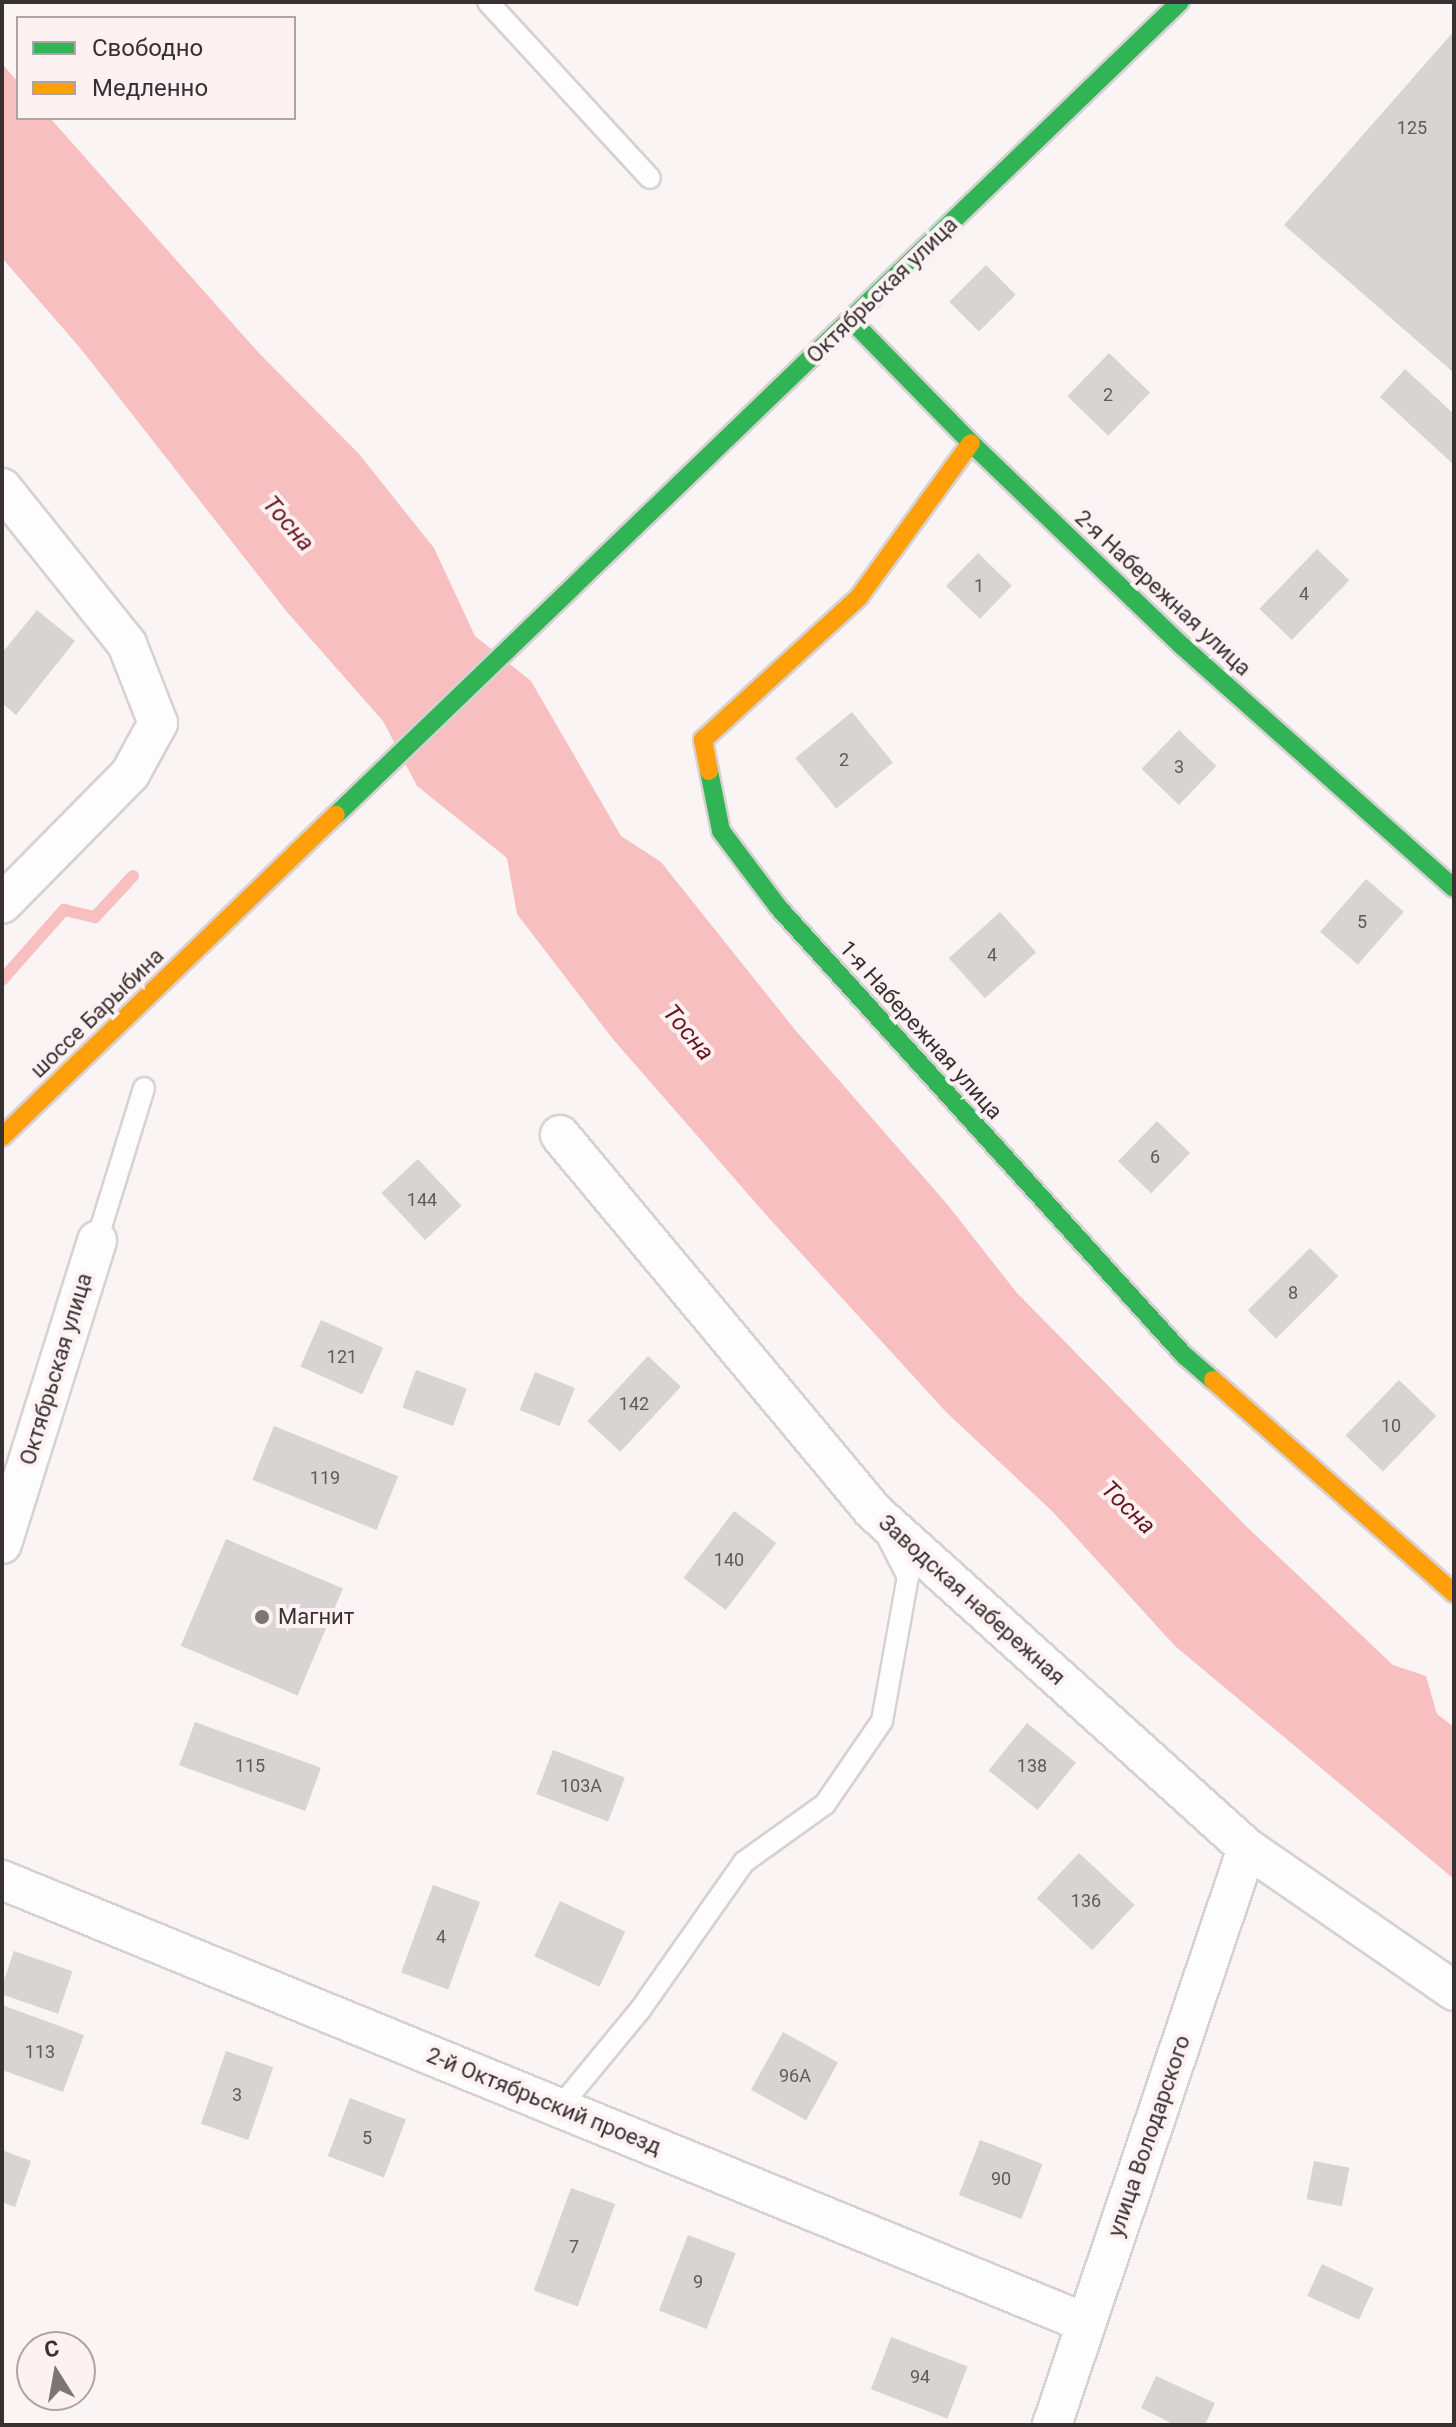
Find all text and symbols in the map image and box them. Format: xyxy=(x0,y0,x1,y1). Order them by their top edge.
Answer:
legend xyxy=(16,16,296,120)
text: Свободно xyxy=(92,34,203,62)
text: Медленно xyxy=(92,74,208,102)
house number: 125 xyxy=(1397,117,1427,139)
street label: Октябрьская улица xyxy=(801,211,963,369)
house number: 2 xyxy=(1103,384,1113,406)
water label: Тосна xyxy=(256,490,320,558)
street label: 2-я Набережная улица xyxy=(1070,505,1256,681)
house number: 1 xyxy=(974,575,984,597)
house number: 4 xyxy=(1299,583,1309,605)
house number: 2 xyxy=(839,749,849,771)
house number: 3 xyxy=(1174,756,1184,778)
house number: 5 xyxy=(1357,911,1367,933)
street label: 1-я Набережная улица xyxy=(834,935,1008,1125)
street label: шоссе Барыбина xyxy=(25,943,169,1083)
house number: 4 xyxy=(987,944,997,966)
water label: Тосна xyxy=(656,999,720,1067)
house number: 6 xyxy=(1150,1146,1160,1168)
house number: 144 xyxy=(407,1189,437,1211)
street label: Октябрьская улица xyxy=(14,1270,98,1468)
house number: 8 xyxy=(1288,1282,1298,1304)
house number: 121 xyxy=(327,1346,357,1368)
house number: 142 xyxy=(619,1393,649,1415)
house number: 10 xyxy=(1381,1415,1401,1437)
house number: 119 xyxy=(310,1467,340,1489)
water label: Тосна xyxy=(1095,1475,1161,1541)
street label: Заводская набережная xyxy=(873,1509,1071,1691)
house number: 140 xyxy=(714,1549,744,1571)
place label: Магнит xyxy=(278,1604,354,1630)
marker: Магнит xyxy=(253,1608,271,1626)
house number: 115 xyxy=(235,1755,265,1777)
house number: 138 xyxy=(1017,1755,1047,1777)
house number: 103А xyxy=(560,1775,602,1797)
house number: 136 xyxy=(1071,1890,1101,1912)
house number: 4 xyxy=(436,1926,446,1948)
street label: улица Володарского xyxy=(1102,2032,1196,2240)
house number: 113 xyxy=(25,2041,55,2063)
street label: 2-й Октябрьский проезд xyxy=(423,2042,665,2160)
house number: 96А xyxy=(779,2065,811,2087)
house number: 3 xyxy=(232,2084,242,2106)
house number: 5 xyxy=(362,2127,372,2149)
house number: 90 xyxy=(991,2168,1011,2190)
house number: 7 xyxy=(569,2236,579,2258)
house number: 9 xyxy=(693,2271,703,2293)
north arrow xyxy=(16,2331,96,2411)
text: С xyxy=(42,2335,61,2363)
house number: 94 xyxy=(910,2366,930,2388)

